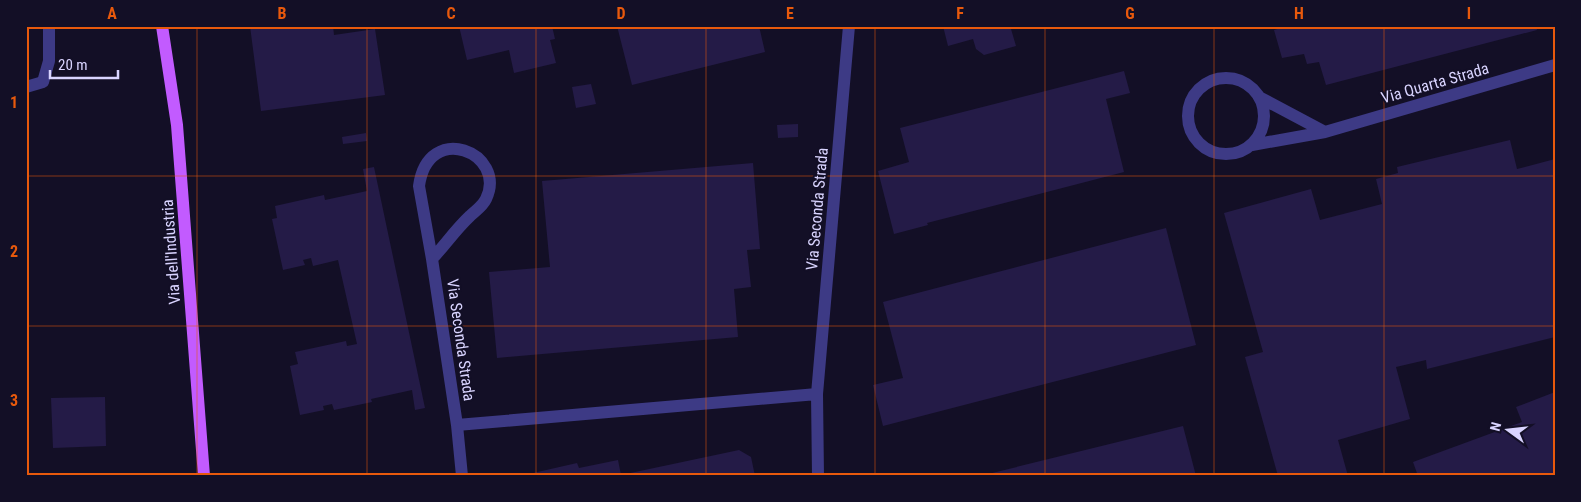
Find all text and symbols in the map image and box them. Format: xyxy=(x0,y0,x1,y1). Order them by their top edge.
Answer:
text: A xyxy=(107,4,117,23)
text: B xyxy=(278,4,287,23)
text: C xyxy=(446,4,456,23)
text: D xyxy=(616,4,626,23)
text: E xyxy=(786,4,794,23)
text: F xyxy=(956,4,964,23)
text: G xyxy=(1125,4,1135,23)
text: H xyxy=(1294,4,1304,23)
text: I xyxy=(1467,4,1471,23)
scale bar xyxy=(50,48,118,80)
text: 20 m xyxy=(58,56,88,74)
street label: Via Quarta Strada xyxy=(1379,59,1491,107)
text: 1 xyxy=(10,93,18,112)
street label: Via Seconda Strada xyxy=(802,147,832,271)
street label: Via dell'Industria xyxy=(158,199,184,305)
text: 2 xyxy=(10,242,18,261)
street label: Via Seconda Strada xyxy=(443,278,479,402)
text: 3 xyxy=(10,391,18,410)
north arrow xyxy=(1484,404,1534,454)
text: N xyxy=(1487,420,1504,433)

